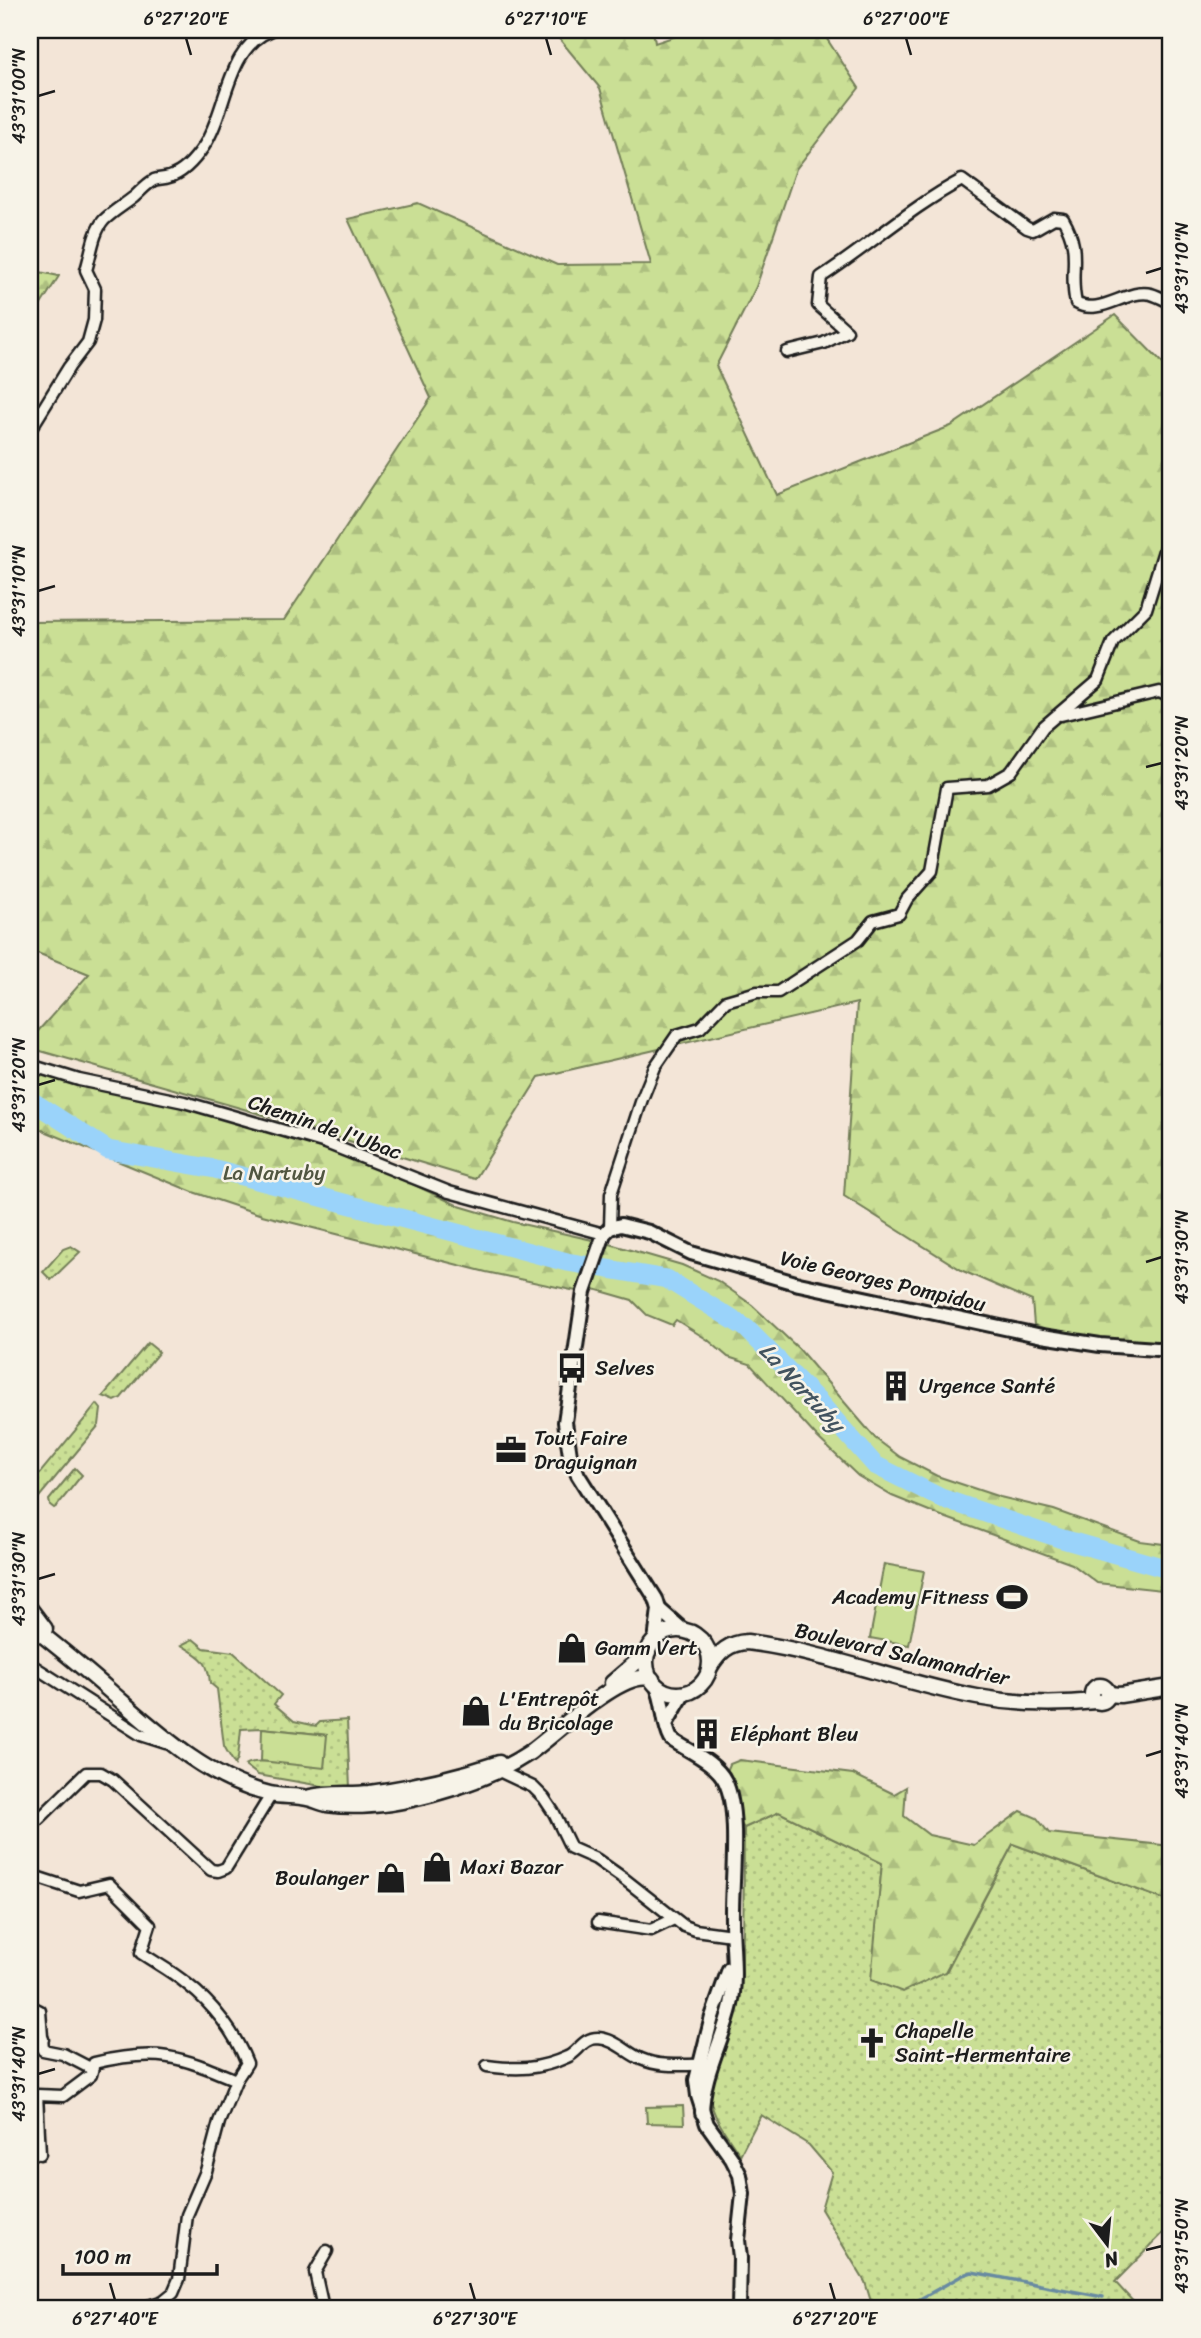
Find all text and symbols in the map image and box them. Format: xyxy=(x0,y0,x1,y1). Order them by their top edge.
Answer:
text: 6°27'20"E xyxy=(144,3,229,35)
text: 6°27'10"E xyxy=(505,3,588,35)
text: 6°27'00"E xyxy=(863,3,950,35)
text: 43°31'00"N xyxy=(3,48,35,144)
text: 43°31'10"N xyxy=(1166,221,1198,314)
text: 43°31'10"N xyxy=(3,544,35,637)
text: 43°31'20"N xyxy=(1166,715,1198,810)
text: 43°31'20"N xyxy=(3,1037,35,1132)
street label: Chemin de l'Ubac xyxy=(243,1083,407,1171)
park label: La Nartuby xyxy=(223,1154,325,1192)
text: 43°31'30"N xyxy=(1166,1209,1198,1304)
street label: Voie Georges Pompidou xyxy=(776,1239,990,1323)
water label: La Nartuby xyxy=(748,1332,857,1444)
place label: Selves xyxy=(595,1349,655,1387)
bus stop icon: Selves xyxy=(555,1351,589,1385)
place label: Urgence Santé xyxy=(919,1367,1056,1405)
building icon: Urgence Santé xyxy=(879,1369,913,1403)
place label: Tout Faire Draguignan xyxy=(534,1419,637,1481)
office icon: Tout Faire Draguignan xyxy=(494,1433,528,1467)
text: 43°31'30"N xyxy=(3,1531,35,1626)
place label: Academy Fitness xyxy=(831,1578,989,1616)
sports icon: Academy Fitness xyxy=(995,1580,1029,1614)
street label: Boulevard Salamandrier xyxy=(791,1611,1014,1697)
place label: Gamm Vert xyxy=(595,1629,697,1667)
shop icon: Gamm Vert xyxy=(555,1631,589,1665)
place label: L'Entrepôt du Bricolage xyxy=(499,1680,613,1742)
shop icon: L'Entrepôt du Bricolage xyxy=(459,1694,493,1728)
text: 43°31'40"N xyxy=(1166,1703,1198,1799)
place label: Eléphant Bleu xyxy=(730,1715,858,1753)
building icon: Eléphant Bleu xyxy=(690,1717,724,1751)
place label: Maxi Bazar xyxy=(460,1848,564,1886)
shop icon: Maxi Bazar xyxy=(420,1850,454,1884)
place label: Boulanger xyxy=(275,1859,369,1897)
shop icon: Boulanger xyxy=(374,1861,408,1895)
place label: Chapelle Saint-Hermentaire xyxy=(895,2012,1071,2074)
text: 43°31'40"N xyxy=(3,2026,35,2122)
church icon: Chapelle Saint-Hermentaire xyxy=(855,2026,889,2060)
text: 43°31'50"N xyxy=(1166,2198,1198,2294)
north arrow xyxy=(1072,2208,1142,2278)
scale bar xyxy=(63,2233,217,2277)
text: 100 m xyxy=(74,2238,131,2276)
text: N xyxy=(1100,2242,1123,2278)
text: 6°27'40"E xyxy=(72,2303,159,2335)
text: 6°27'30"E xyxy=(433,2303,518,2335)
text: 6°27'20"E xyxy=(793,2303,878,2335)

